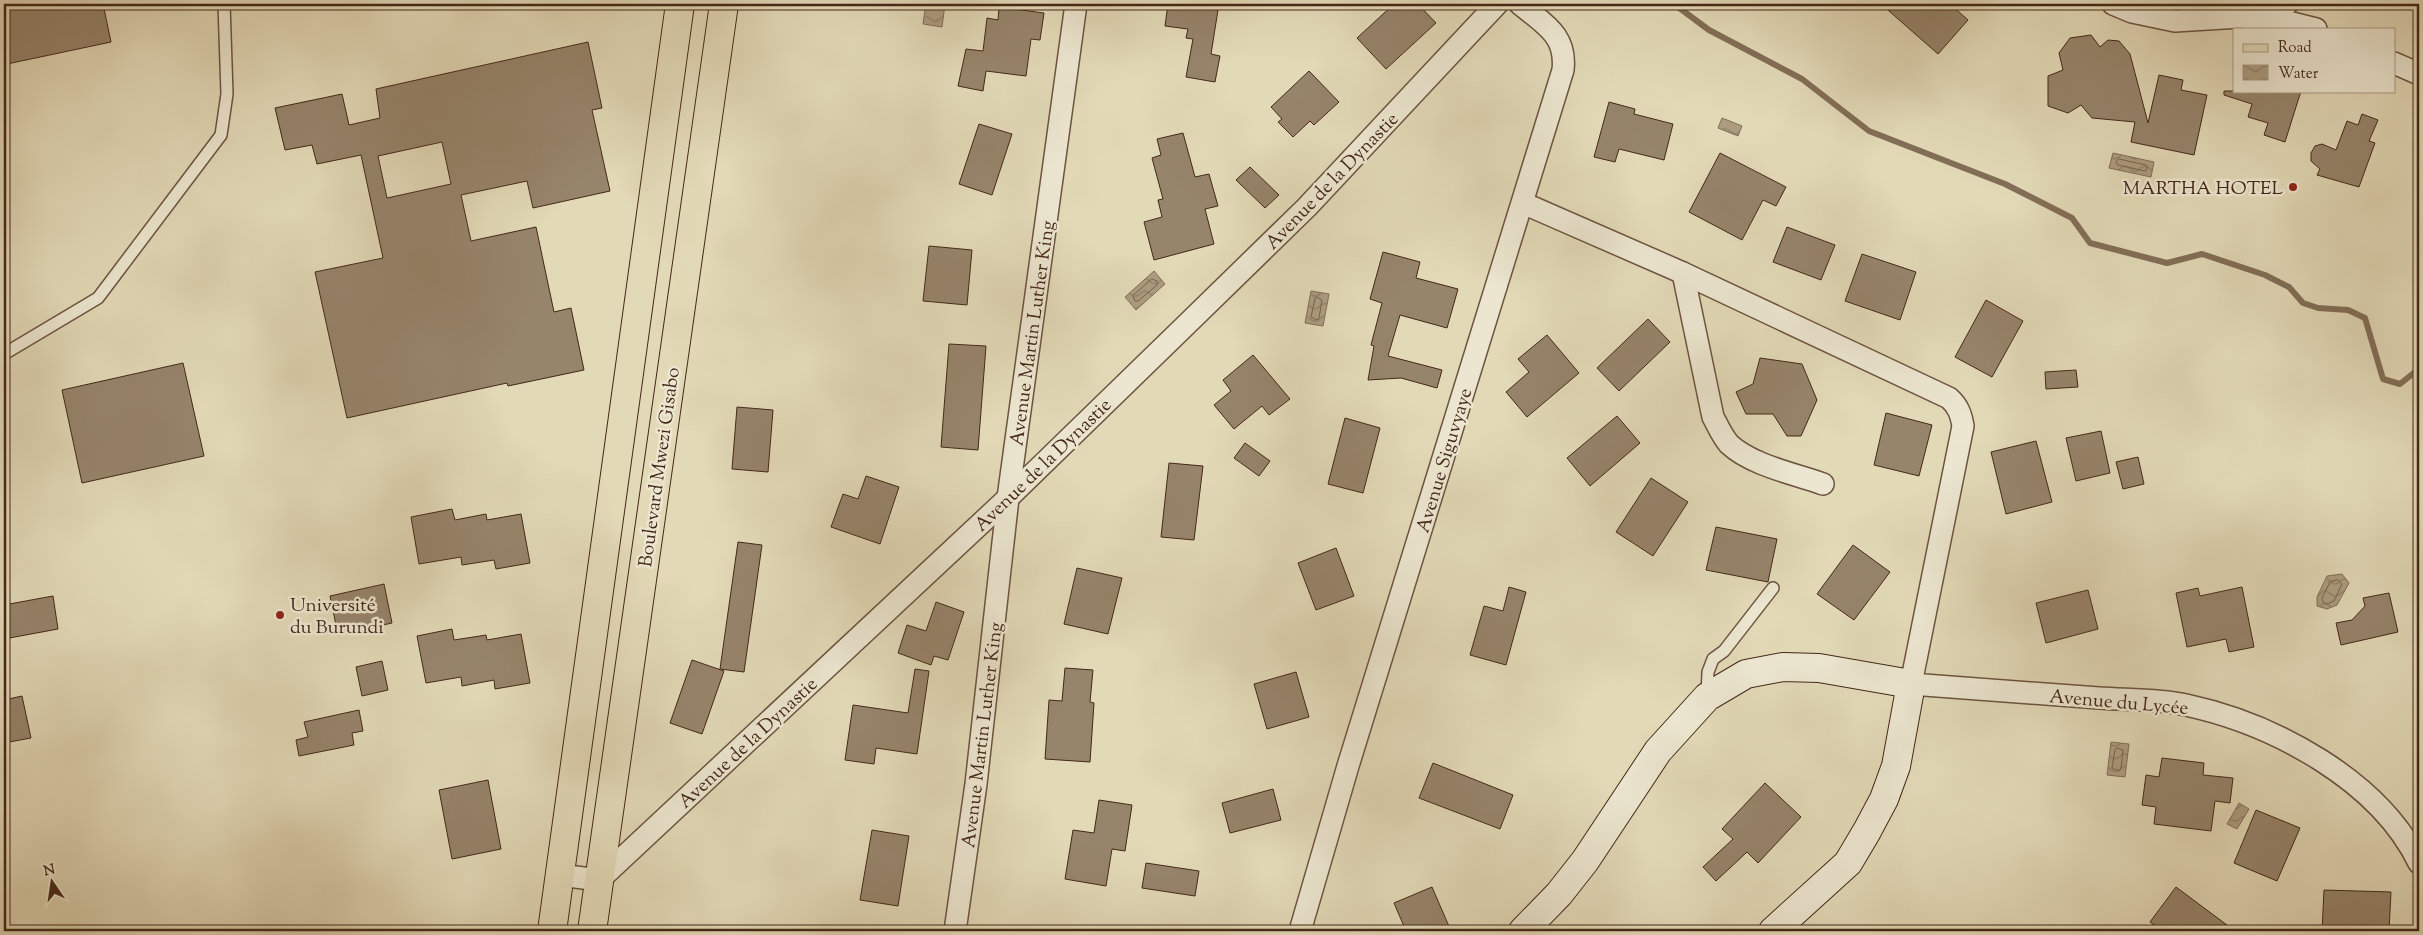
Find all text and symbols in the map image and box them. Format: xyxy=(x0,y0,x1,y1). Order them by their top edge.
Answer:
legend xyxy=(2233,28,2396,92)
text: Road xyxy=(2278,38,2312,59)
text: Water xyxy=(2278,64,2319,85)
street label: Avenue de la Dynastie xyxy=(1260,107,1406,256)
place label: MARTHA HOTEL xyxy=(2123,176,2284,203)
marker: MARTHA HOTEL xyxy=(2287,181,2299,193)
street label: Avenue Martin Luther King xyxy=(1004,219,1063,448)
street label: Boulevard Mwezi Gisabo xyxy=(633,366,688,569)
street label: Avenue Siguvyaye xyxy=(1411,385,1480,537)
street label: Avenue de la Dynastie xyxy=(969,393,1119,539)
place label: Université du Burundi xyxy=(290,593,384,642)
marker: Université du Burundi xyxy=(274,609,286,621)
street label: Avenue Martin Luther King xyxy=(956,621,1011,850)
street label: Avenue de la Dynastie xyxy=(673,672,824,816)
street label: Avenue du Lycée xyxy=(2048,684,2190,723)
north arrow xyxy=(28,858,78,908)
text: N xyxy=(42,860,57,882)

